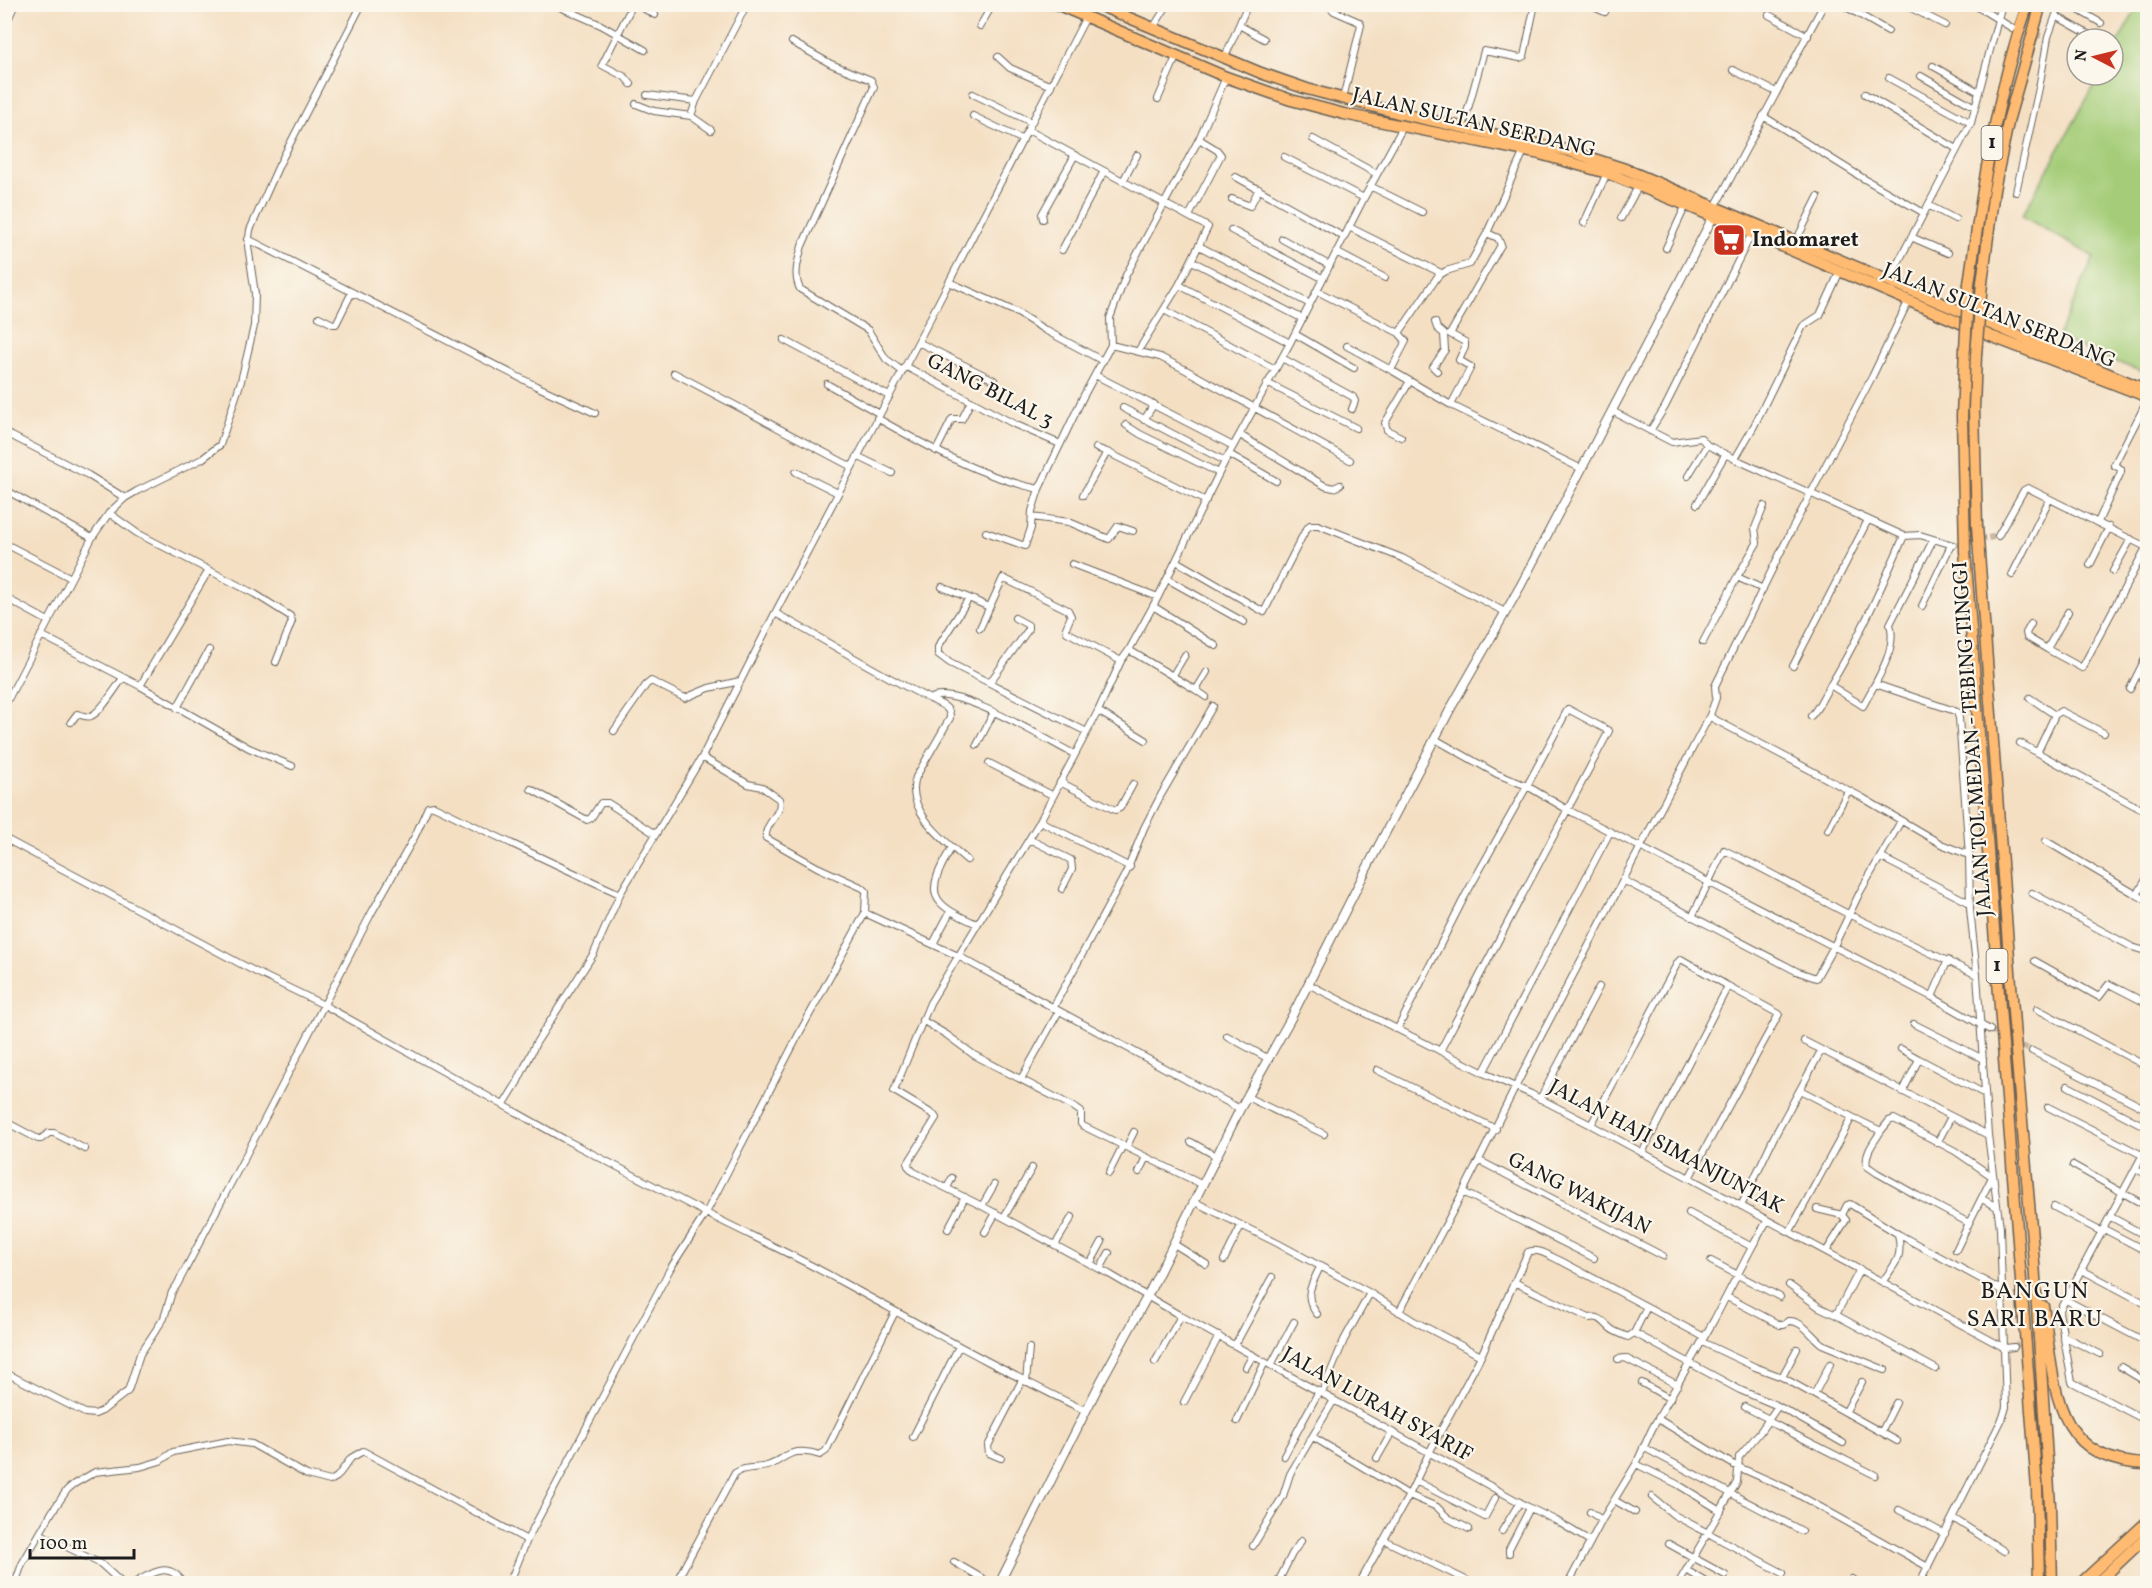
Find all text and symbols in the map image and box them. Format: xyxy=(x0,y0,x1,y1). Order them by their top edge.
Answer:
north arrow xyxy=(2065,27,2125,87)
text: N xyxy=(2070,48,2094,63)
street label: JALAN SULTAN SERDANG xyxy=(1349,81,1599,165)
road number: 1 xyxy=(1982,126,2002,160)
supermarket icon: Indomaret xyxy=(1711,222,1747,258)
place label: Indomaret xyxy=(1752,226,1859,255)
street label: JALAN SULTAN SERDANG xyxy=(1878,256,2120,376)
street label: GANG BILAL 3 xyxy=(922,347,1058,435)
street label: JALAN TOL MEDAN - TEBING TINGGI xyxy=(1946,560,2000,918)
road number: 1 xyxy=(1986,949,2008,983)
street label: JALAN HAJI SIMANJUNTAK xyxy=(1543,1073,1789,1221)
street label: GANG WAKIJAN xyxy=(1503,1146,1655,1242)
district label: BANGUN SARI BARU xyxy=(1966,1275,2104,1337)
street label: JALAN LURAH SYARIF xyxy=(1276,1340,1478,1470)
scale bar xyxy=(30,1522,134,1560)
text: 100 m xyxy=(39,1532,88,1557)

